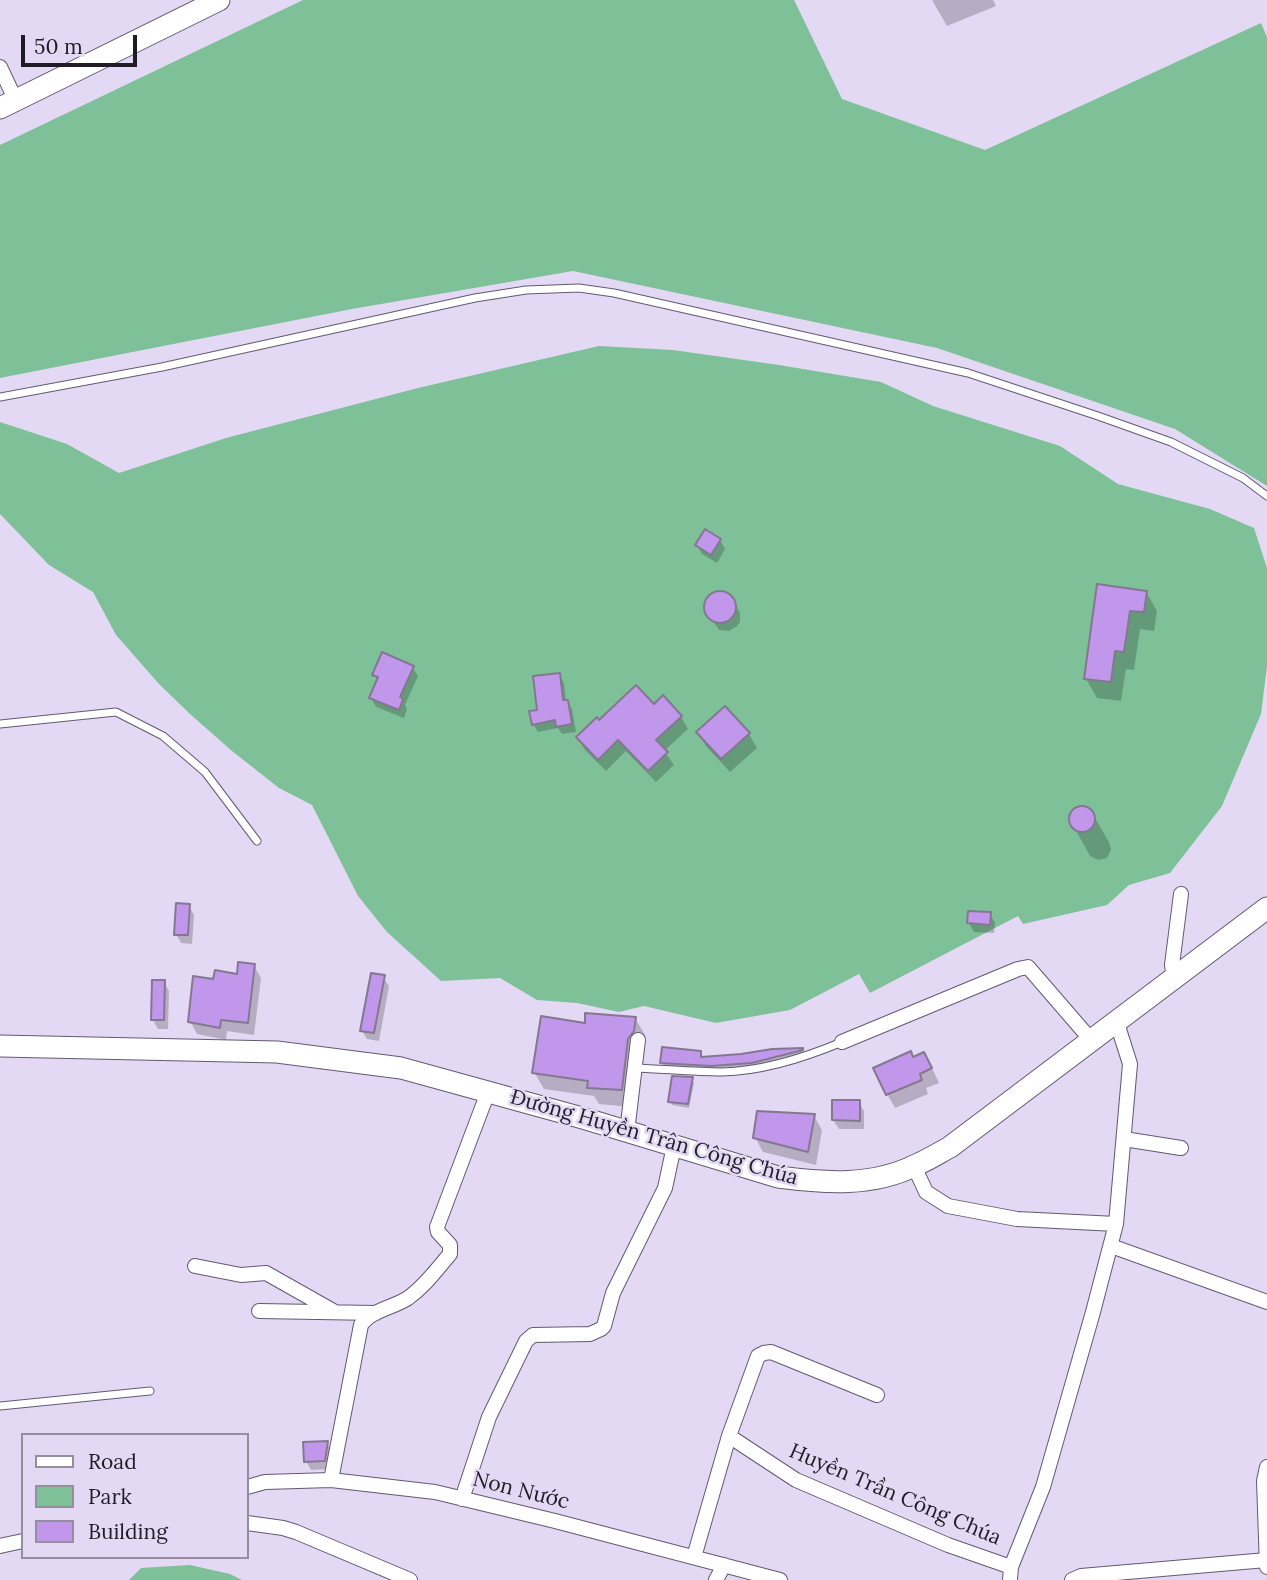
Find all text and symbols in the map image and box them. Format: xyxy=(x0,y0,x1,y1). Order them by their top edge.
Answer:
scale bar xyxy=(24,21,140,65)
text: 50 m xyxy=(34,33,83,60)
street label: Đường Huyền Trân Công Chúa xyxy=(507,1085,801,1191)
legend xyxy=(21,1433,248,1559)
street label: Huyền Trần Công Chúa xyxy=(785,1439,1005,1551)
text: Road xyxy=(88,1448,137,1475)
street label: Non Nước xyxy=(470,1467,572,1515)
text: Park xyxy=(88,1483,132,1510)
text: Building xyxy=(88,1518,168,1545)

